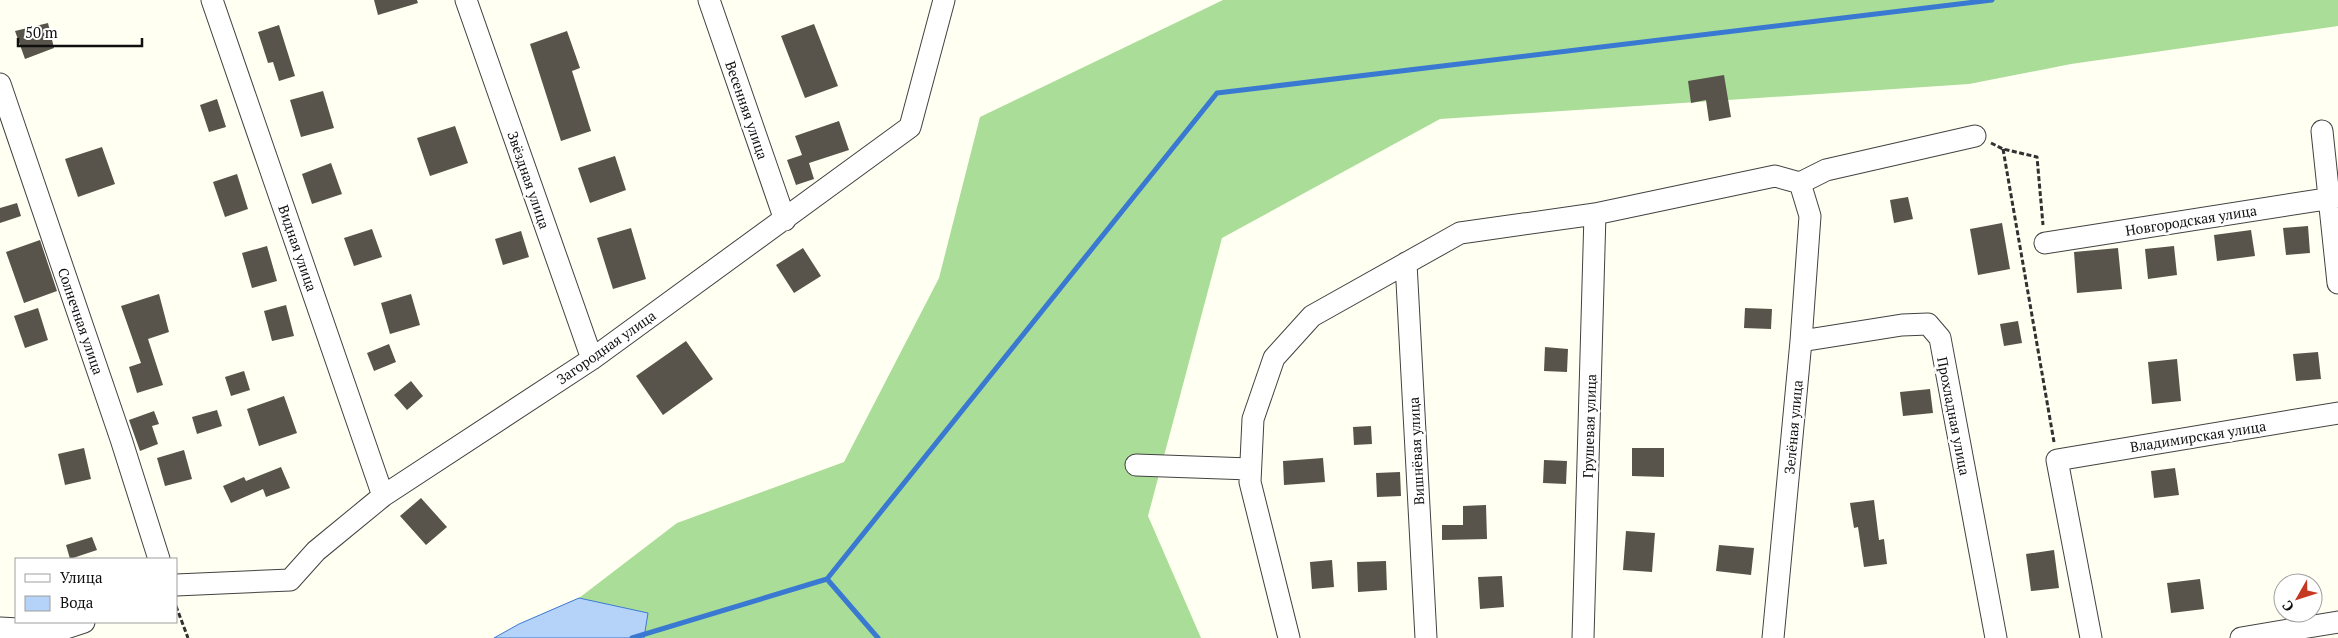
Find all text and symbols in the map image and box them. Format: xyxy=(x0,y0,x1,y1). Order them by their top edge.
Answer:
scale bar xyxy=(18,15,141,47)
text: 50 m xyxy=(25,22,58,42)
street label: Весенняя улица xyxy=(721,58,773,162)
street label: Звёздная улица xyxy=(503,129,555,231)
street label: Новгородская улица xyxy=(2124,200,2258,240)
street label: Видная улица xyxy=(274,202,322,294)
street label: Солнечная улица xyxy=(54,265,108,377)
street label: Загородная улица xyxy=(553,306,659,388)
street label: Прохладная улица xyxy=(1933,355,1975,477)
street label: Грушевая улица xyxy=(1578,374,1600,478)
street label: Зелёная улица xyxy=(1779,379,1807,475)
street label: Вишнёвая улица xyxy=(1404,396,1428,506)
street label: Владимирская улица xyxy=(2129,416,2267,456)
legend xyxy=(15,558,178,623)
text: Улица xyxy=(60,567,103,587)
north arrow xyxy=(2273,573,2323,623)
text: Вода xyxy=(60,592,94,612)
text: С xyxy=(2277,597,2298,616)

